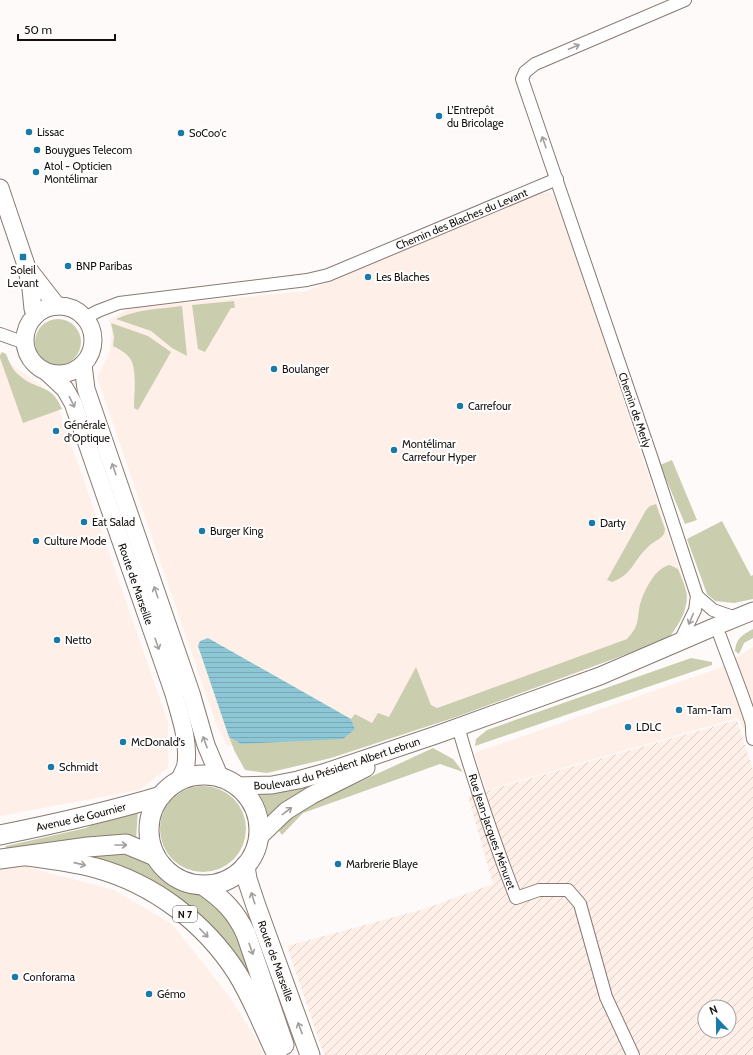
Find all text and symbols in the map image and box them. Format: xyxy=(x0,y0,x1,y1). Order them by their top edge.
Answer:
scale bar xyxy=(18,16,115,42)
text: 50 m xyxy=(24,22,52,37)
one-way arrow xyxy=(568,43,580,50)
place label: L'Entrepôt du Bricolage xyxy=(447,103,504,130)
marker: L'Entrepôt du Bricolage xyxy=(434,111,444,121)
place label: Lissac xyxy=(37,125,64,139)
place label: SoCoo'c xyxy=(189,126,227,140)
marker: Lissac xyxy=(24,127,34,137)
marker: SoCoo'c xyxy=(176,128,186,138)
one-way arrow xyxy=(540,136,547,149)
place label: Bouygues Telecom xyxy=(45,143,133,157)
marker: Bouygues Telecom xyxy=(32,145,42,155)
place label: Atol - Opticien Montélimar xyxy=(44,159,112,186)
marker: Atol - Opticien Montélimar xyxy=(31,167,41,177)
street label: Chemin des Blaches du Levant xyxy=(393,185,530,253)
marker: Soleil Levant xyxy=(18,252,28,262)
place label: BNP Paribas xyxy=(76,259,133,273)
marker: BNP Paribas xyxy=(63,261,73,271)
place label: Soleil Levant xyxy=(7,263,39,290)
place label: Les Blaches xyxy=(376,270,430,284)
marker: Les Blaches xyxy=(363,272,373,282)
place label: Boulanger xyxy=(282,362,330,376)
marker: Boulanger xyxy=(269,364,279,374)
street label: Chemin de Merly xyxy=(615,370,655,450)
one-way arrow xyxy=(69,396,76,408)
place label: Carrefour xyxy=(468,399,512,413)
marker: Carrefour xyxy=(455,401,465,411)
place label: Générale d'Optique xyxy=(64,418,110,445)
marker: Générale d'Optique xyxy=(51,426,61,436)
place label: Montélimar Carrefour Hyper xyxy=(402,437,477,464)
marker: Montélimar Carrefour Hyper xyxy=(389,445,399,455)
one-way arrow xyxy=(109,463,117,475)
place label: Eat Salad xyxy=(92,515,135,529)
place label: Darty xyxy=(600,516,626,530)
marker: Eat Salad xyxy=(79,517,89,527)
marker: Darty xyxy=(587,518,597,528)
place label: Burger King xyxy=(210,524,264,538)
marker: Burger King xyxy=(197,526,207,536)
place label: Culture Mode xyxy=(44,534,107,548)
marker: Culture Mode xyxy=(31,536,41,546)
street label: Route de Marseille xyxy=(115,541,157,627)
one-way arrow xyxy=(152,586,159,599)
one-way arrow xyxy=(687,613,695,625)
place label: Netto xyxy=(65,633,92,647)
marker: Netto xyxy=(52,635,62,645)
one-way arrow xyxy=(154,637,161,650)
place label: Tam-Tam xyxy=(687,703,732,717)
marker: Tam-Tam xyxy=(674,705,684,715)
place label: LDLC xyxy=(636,720,662,734)
marker: LDLC xyxy=(623,722,633,732)
street label: Boulevard du Président Albert Lebrun xyxy=(253,734,422,793)
place label: McDonald's xyxy=(131,735,186,749)
one-way arrow xyxy=(201,736,209,748)
marker: McDonald's xyxy=(118,737,128,747)
place label: Schmidt xyxy=(59,760,98,774)
marker: Schmidt xyxy=(46,762,56,772)
street label: Rue Jean-Jacques Ménuret xyxy=(466,772,519,892)
street label: Avenue de Gournier xyxy=(35,799,128,834)
one-way arrow xyxy=(281,807,292,816)
one-way arrow xyxy=(115,841,128,849)
place label: Marbrerie Blaye xyxy=(346,857,418,871)
marker: Marbrerie Blaye xyxy=(333,859,343,869)
one-way arrow xyxy=(73,861,86,869)
one-way arrow xyxy=(249,891,256,904)
road number: N 7 xyxy=(173,906,197,922)
street label: Route de Marseille xyxy=(255,918,297,1004)
one-way arrow xyxy=(199,927,208,937)
one-way arrow xyxy=(248,942,255,955)
place label: Conforama xyxy=(23,970,76,984)
marker: Conforama xyxy=(10,972,20,982)
place label: Gémo xyxy=(157,987,186,1001)
marker: Gémo xyxy=(144,989,154,999)
north arrow xyxy=(697,999,737,1039)
text: N xyxy=(707,1002,719,1018)
one-way arrow xyxy=(296,1022,304,1034)

